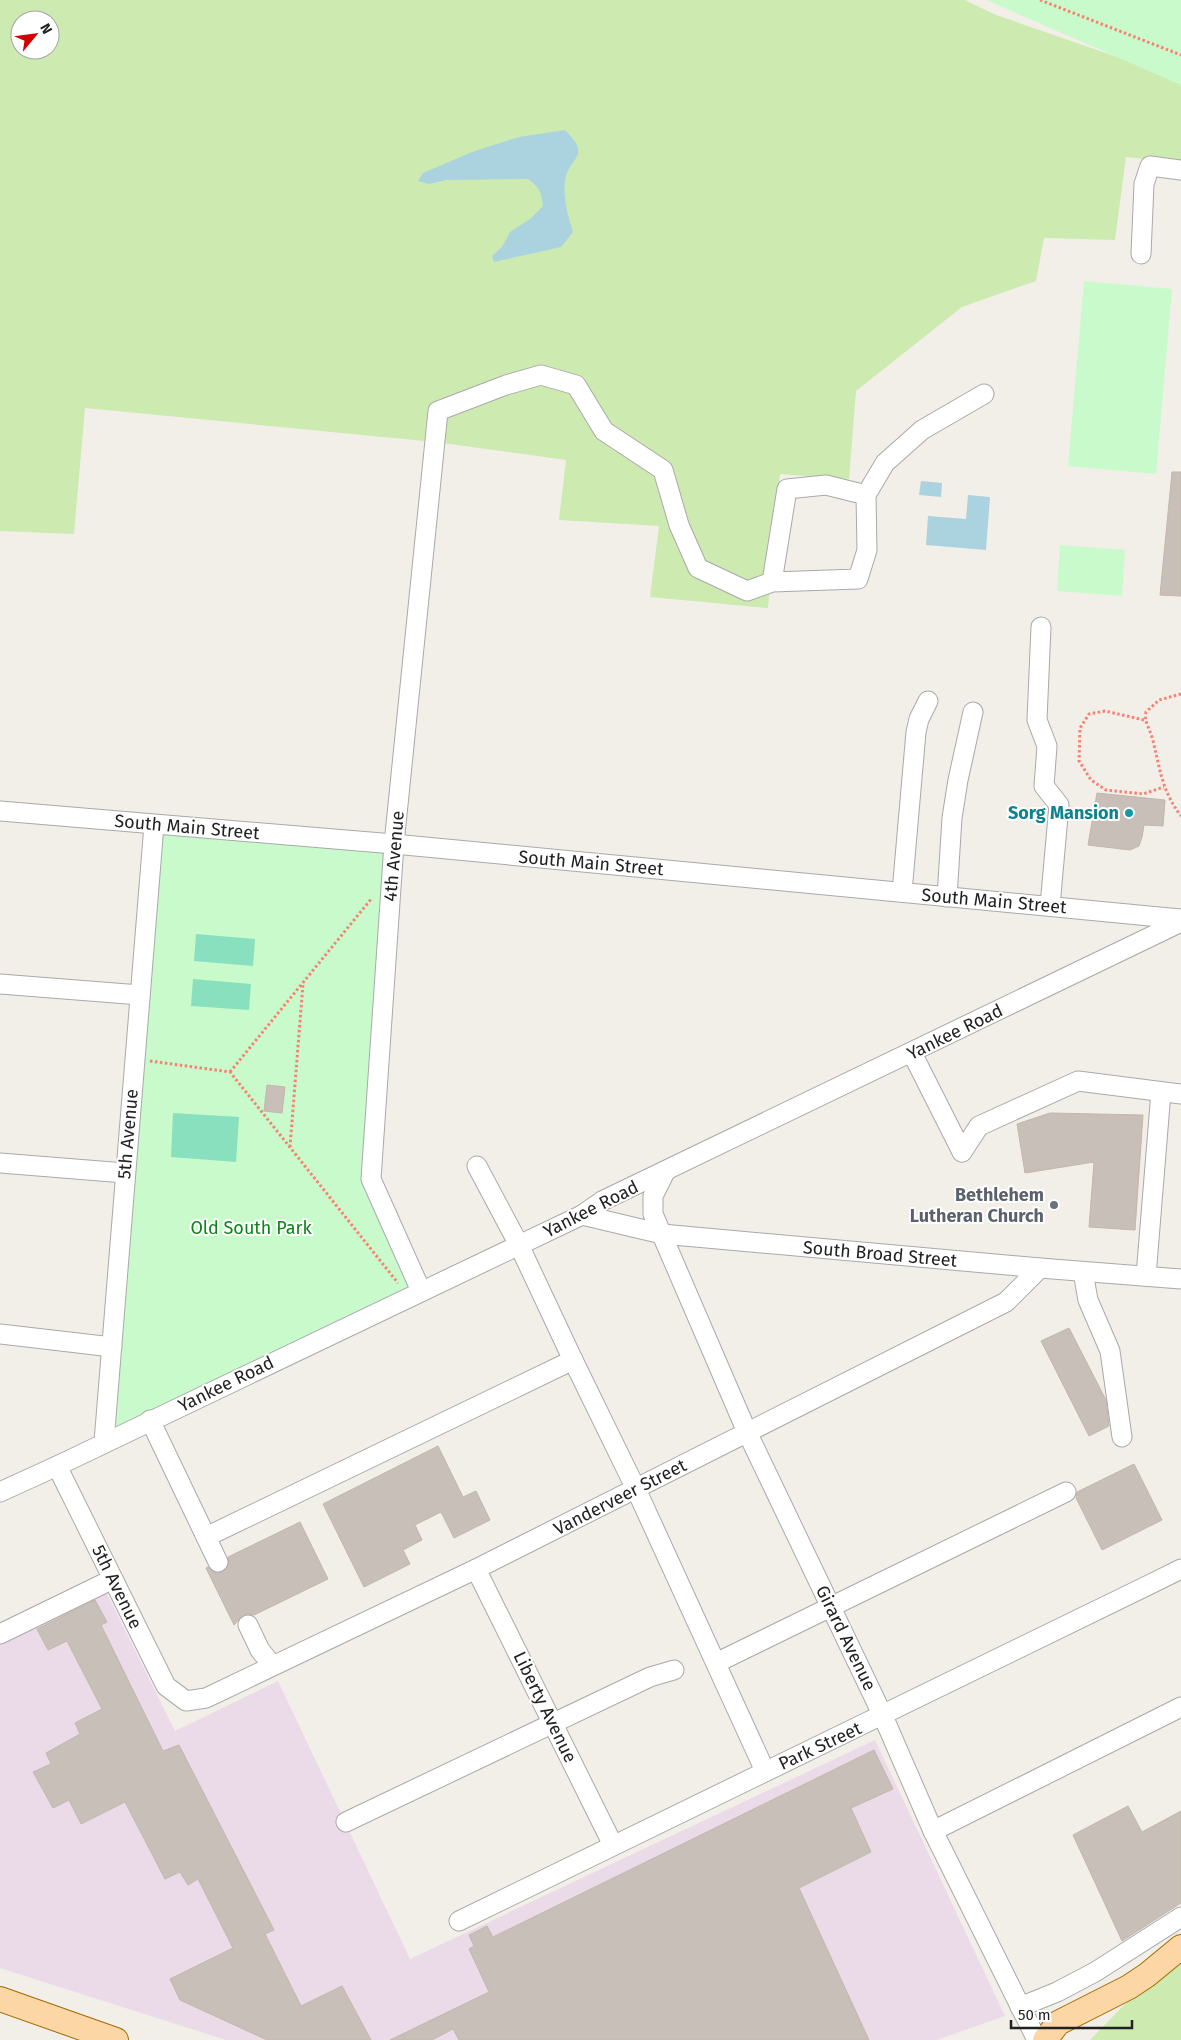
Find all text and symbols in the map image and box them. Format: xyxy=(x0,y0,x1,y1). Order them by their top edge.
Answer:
north arrow xyxy=(10,10,60,60)
text: N xyxy=(36,21,56,37)
place label: Sorg Mansion xyxy=(1008,802,1119,824)
marker: Sorg Mansion xyxy=(1123,807,1135,819)
street label: South Main Street xyxy=(113,810,261,844)
street label: 4th Avenue xyxy=(379,810,409,902)
street label: South Main Street xyxy=(517,846,665,880)
street label: South Main Street xyxy=(920,884,1068,918)
street label: Yankee Road xyxy=(904,999,1006,1065)
street label: 5th Avenue xyxy=(113,1088,143,1180)
street label: Yankee Road xyxy=(540,1176,642,1242)
place label: Bethlehem Lutheran Church xyxy=(910,1184,1044,1227)
marker: Bethlehem Lutheran Church xyxy=(1048,1199,1060,1211)
park label: Old South Park xyxy=(190,1217,312,1239)
street label: South Broad Street xyxy=(802,1236,958,1272)
street label: Yankee Road xyxy=(175,1351,277,1417)
street label: Vanderveer Street xyxy=(550,1454,691,1540)
street label: 5th Avenue xyxy=(87,1542,147,1632)
street label: Girard Avenue xyxy=(811,1582,881,1694)
street label: Liberty Avenue xyxy=(509,1648,581,1766)
street label: Park Street xyxy=(775,1717,865,1775)
scale bar xyxy=(1011,1998,1132,2030)
text: 50 m xyxy=(1018,2006,1051,2024)

